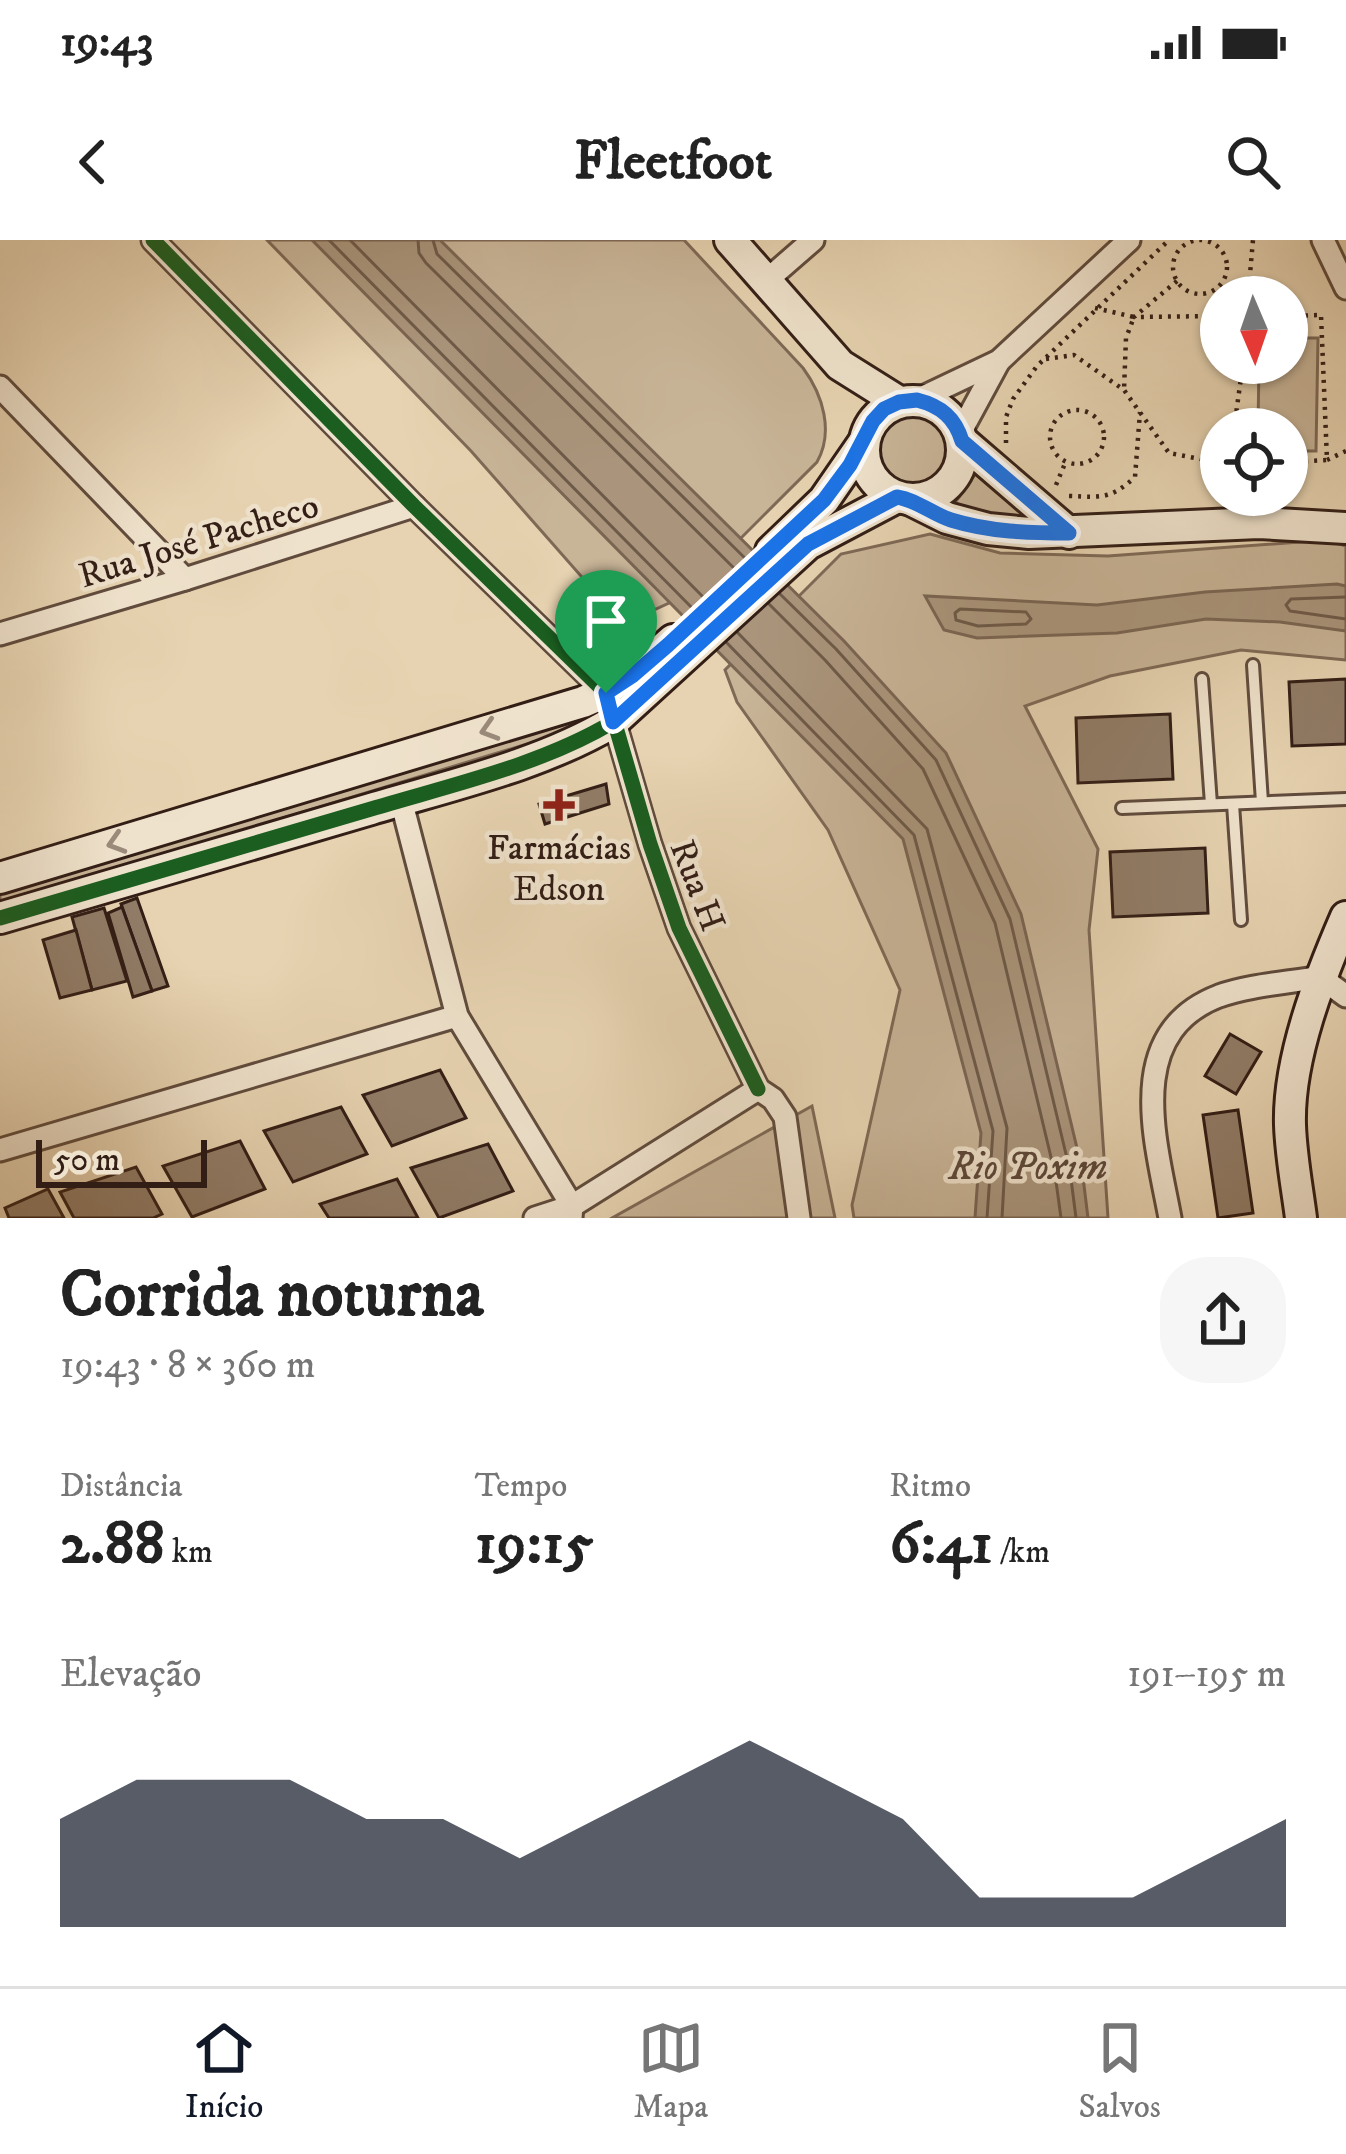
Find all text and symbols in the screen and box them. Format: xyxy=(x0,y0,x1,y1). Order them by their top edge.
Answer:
text: 19:43 xyxy=(60,14,153,70)
icon: back xyxy=(60,129,126,195)
text: Fleetfoot xyxy=(574,129,772,196)
icon: search xyxy=(1220,129,1286,195)
north arrow xyxy=(1200,276,1308,384)
map controls xyxy=(1200,276,1308,516)
button: locate xyxy=(1200,408,1308,516)
street label: Rua José Pacheco xyxy=(73,484,324,599)
pin xyxy=(555,570,657,693)
icon: arrive xyxy=(573,588,639,654)
one-way arrow xyxy=(480,716,501,741)
marker: Farmácias Edson xyxy=(546,792,572,818)
place label: Farmácias Edson xyxy=(487,826,631,912)
one-way arrow xyxy=(106,829,127,854)
street label: Rua H xyxy=(659,834,735,938)
scale bar xyxy=(36,1134,207,1187)
text: 50 m xyxy=(54,1140,120,1181)
water label: Rio Poxim xyxy=(948,1143,1107,1192)
text: Corrida noturna xyxy=(60,1255,483,1337)
button: share xyxy=(1160,1257,1286,1383)
text: 19:43 · 8 × 360 m xyxy=(60,1341,315,1390)
text: Distância xyxy=(60,1466,183,1507)
text: Tempo xyxy=(475,1466,567,1507)
text: Ritmo xyxy=(889,1466,971,1507)
text: 2.88 xyxy=(60,1507,165,1582)
text: 19:15 xyxy=(475,1507,594,1582)
text: 6:41 xyxy=(889,1507,993,1582)
text: km xyxy=(165,1532,213,1573)
text: /km xyxy=(993,1532,1050,1573)
text: Elevação xyxy=(60,1650,201,1699)
text: 191–195 m xyxy=(1127,1650,1286,1699)
tab: Início xyxy=(185,2015,263,2128)
tab: Mapa xyxy=(633,2015,708,2128)
tab: Salvos xyxy=(1078,2015,1161,2128)

